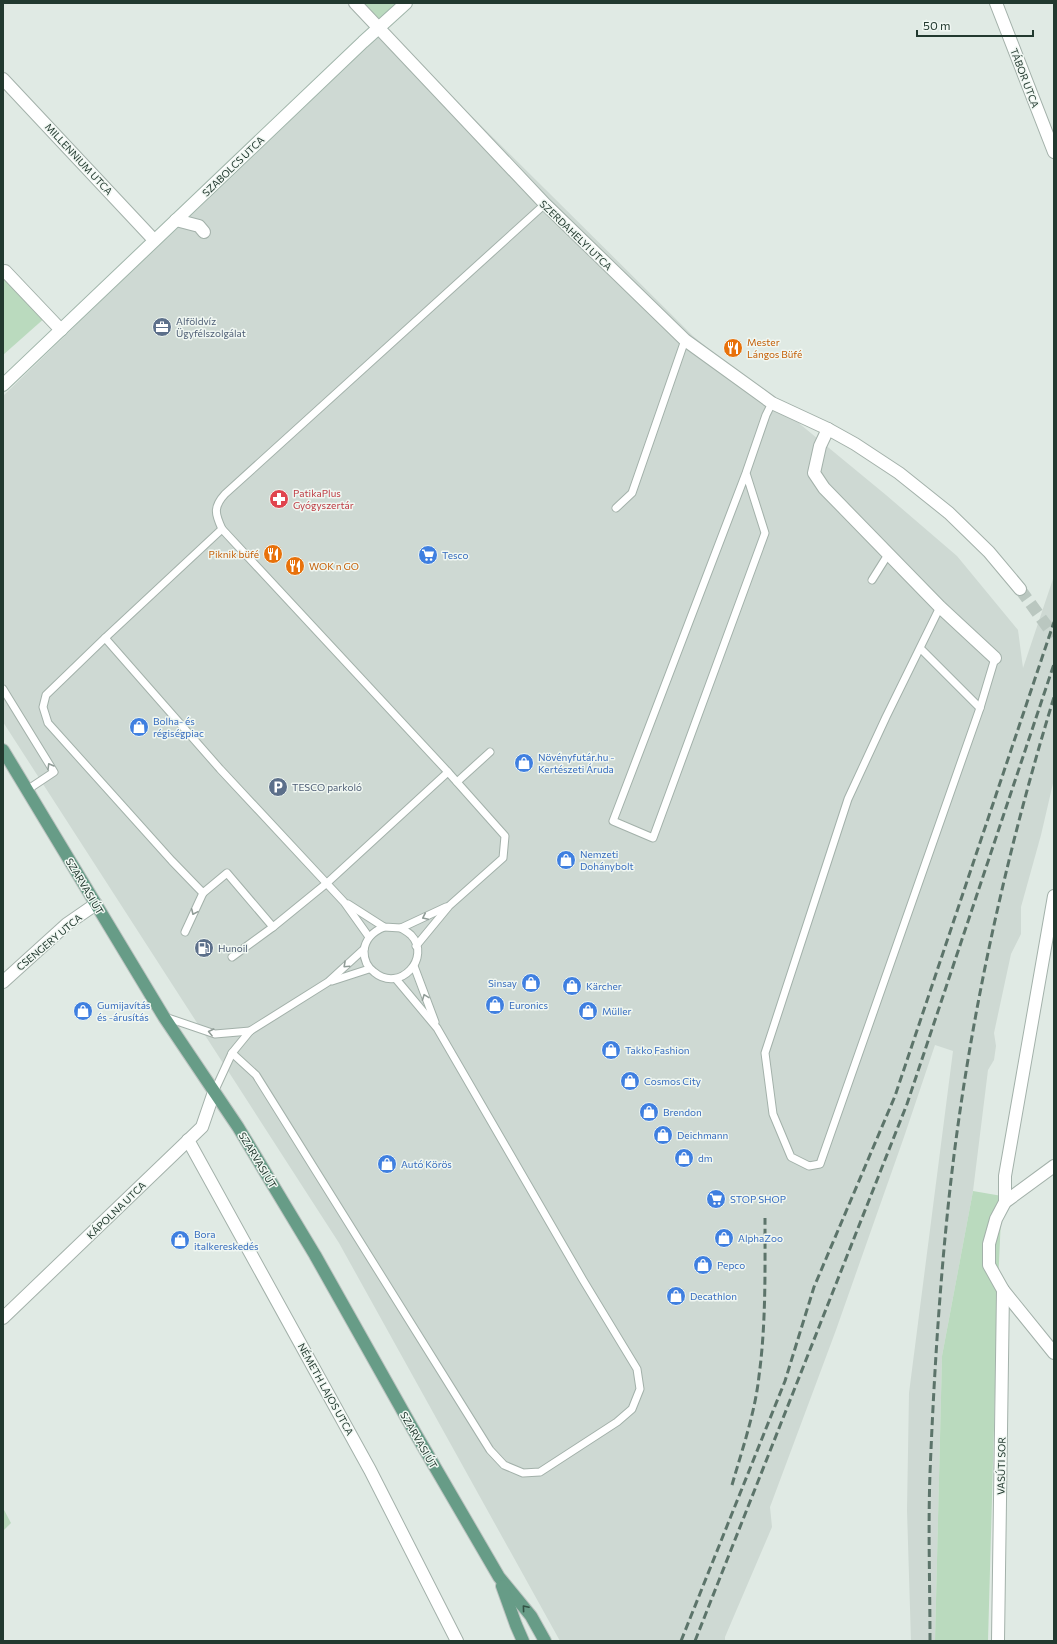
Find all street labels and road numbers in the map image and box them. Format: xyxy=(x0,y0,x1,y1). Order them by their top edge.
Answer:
street label: TÁBOR UTCA xyxy=(1008,47,1042,110)
street label: MILLENNIUM UTCA xyxy=(43,121,115,197)
street label: SZABOLCS UTCA xyxy=(200,133,267,199)
street label: SZERDAHELYI UTCA xyxy=(537,197,615,273)
street label: SZARVASI ÚT xyxy=(64,856,107,917)
street label: CSENGERY UTCA xyxy=(14,911,84,973)
street label: SZARVASI ÚT xyxy=(237,1130,280,1191)
street label: KÁPOLNA UTCA xyxy=(84,1179,148,1241)
street label: NÉMETH LAJOS UTCA xyxy=(296,1341,356,1437)
street label: SZARVASI ÚT xyxy=(398,1410,440,1471)
street label: VASÚTI SOR xyxy=(994,1437,1008,1495)

